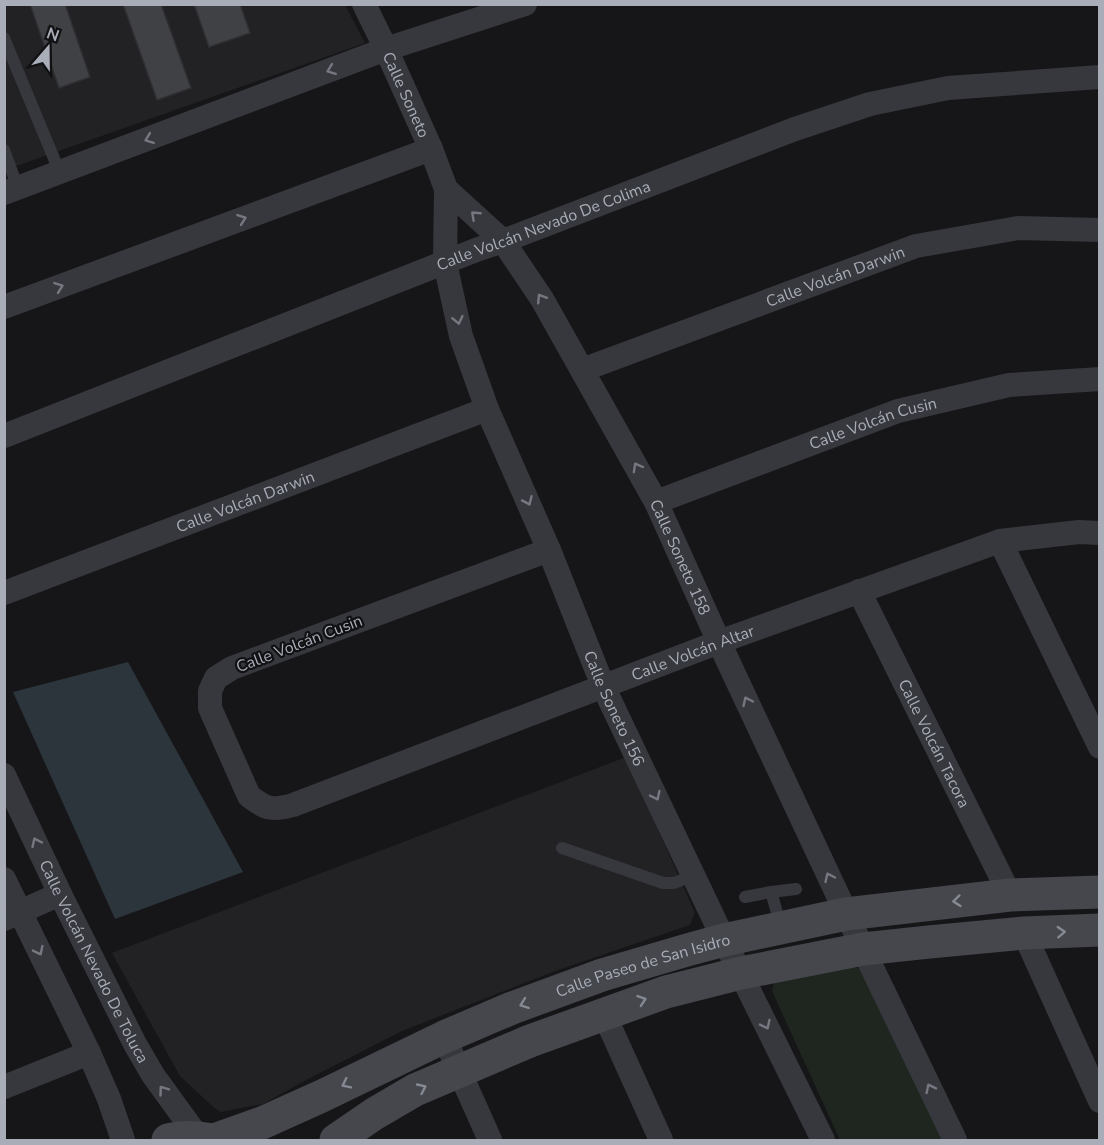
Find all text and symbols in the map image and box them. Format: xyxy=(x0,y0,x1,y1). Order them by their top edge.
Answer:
north arrow xyxy=(18,18,78,78)
text: N xyxy=(43,22,62,47)
street label: Calle Soneto xyxy=(377,49,434,141)
one-way arrow xyxy=(327,62,337,75)
one-way arrow xyxy=(144,131,155,144)
street label: Calle Volcán Nevado De Colima xyxy=(433,175,654,277)
one-way arrow xyxy=(471,211,481,222)
one-way arrow xyxy=(236,214,247,227)
street label: Calle Volcán Darwin xyxy=(763,241,908,313)
one-way arrow xyxy=(54,281,64,294)
one-way arrow xyxy=(536,294,548,304)
one-way arrow xyxy=(450,315,463,325)
street label: Calle Volcán Cusin xyxy=(806,392,939,455)
one-way arrow xyxy=(632,463,644,474)
street label: Calle Volcán Darwin xyxy=(173,466,318,538)
one-way arrow xyxy=(520,495,532,506)
street label: Calle Soneto 158 xyxy=(644,496,715,619)
street label: Calle Volcán Cusin xyxy=(233,610,366,678)
street label: Calle Volcán Altar xyxy=(628,620,758,687)
street label: Calle Soneto 156 xyxy=(578,647,650,770)
street label: Calle Volcán Tacora xyxy=(893,676,975,812)
one-way arrow xyxy=(742,696,754,707)
one-way arrow xyxy=(648,789,660,800)
one-way arrow xyxy=(31,838,43,849)
street label: Calle Volcán Nevado De Toluca xyxy=(34,857,154,1067)
one-way arrow xyxy=(824,873,836,884)
one-way arrow xyxy=(953,894,962,907)
one-way arrow xyxy=(1056,925,1065,938)
street label: Calle Paseo de San Isidro xyxy=(553,929,732,1003)
one-way arrow xyxy=(32,945,44,956)
one-way arrow xyxy=(636,995,647,1008)
one-way arrow xyxy=(519,996,530,1009)
one-way arrow xyxy=(759,1019,771,1030)
one-way arrow xyxy=(342,1077,353,1088)
one-way arrow xyxy=(415,1083,426,1095)
one-way arrow xyxy=(925,1083,937,1094)
one-way arrow xyxy=(159,1086,170,1097)

